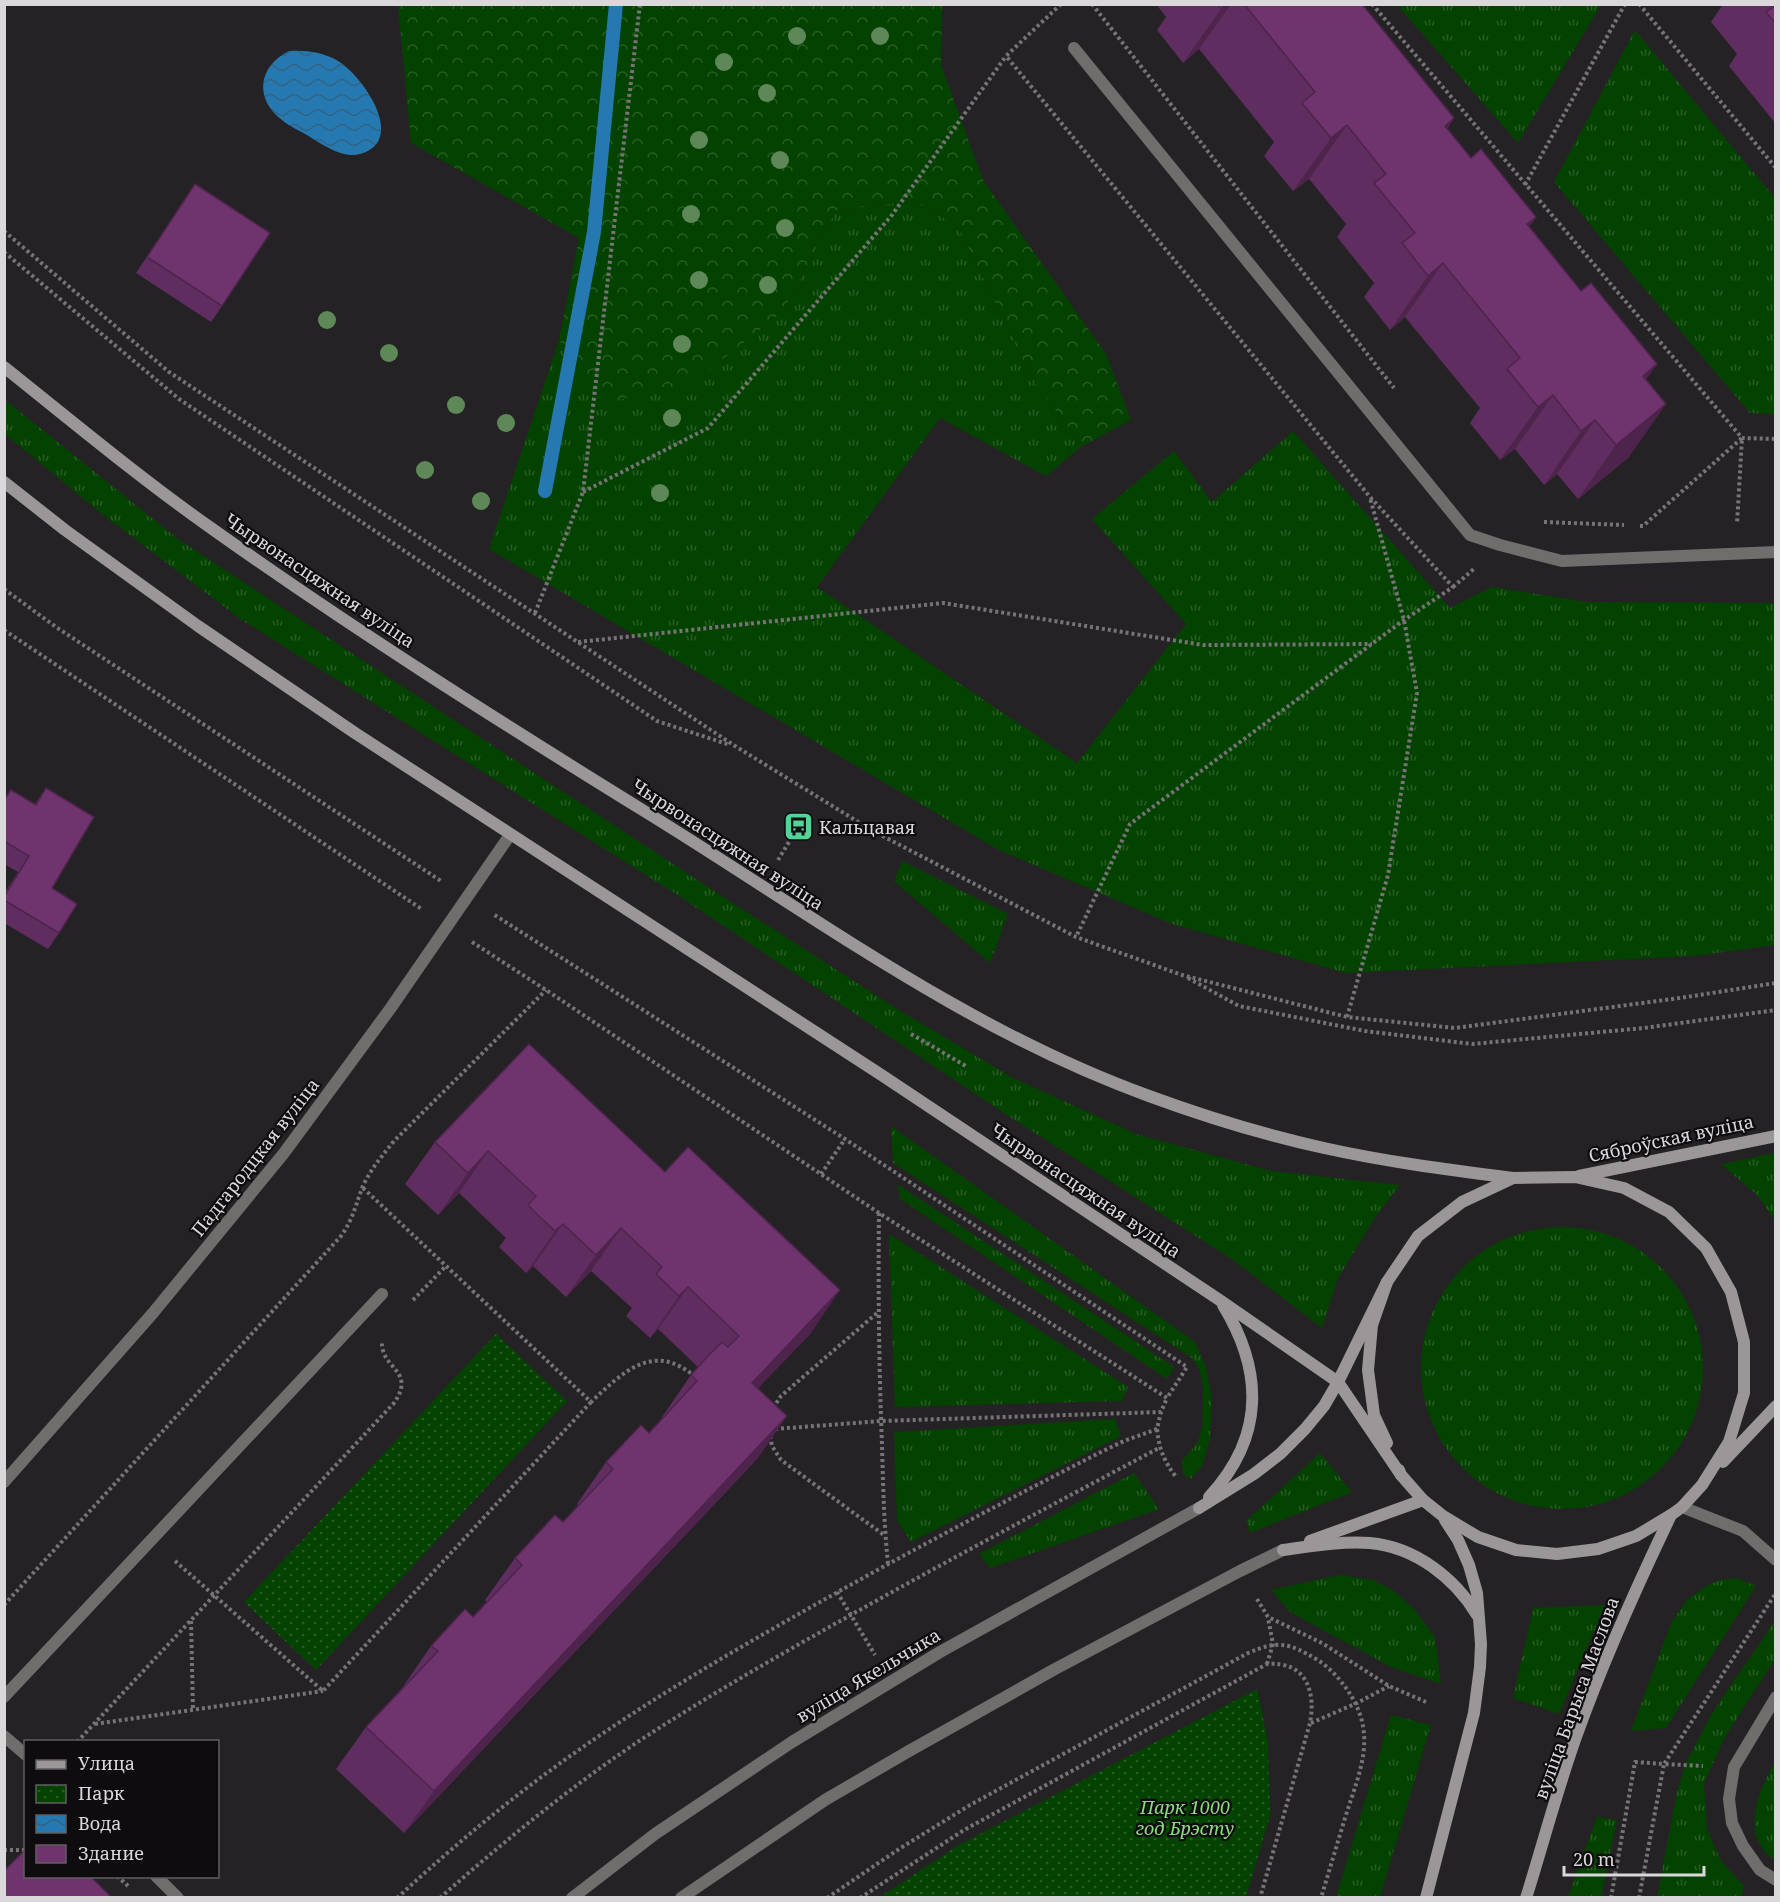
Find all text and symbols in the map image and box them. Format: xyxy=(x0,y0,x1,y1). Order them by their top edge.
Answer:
street label: Чырвонасцяжная вуліца xyxy=(220,507,420,653)
street label: Чырвонасцяжная вуліца xyxy=(627,773,829,915)
bus stop icon: Кальцавая xyxy=(782,811,814,843)
place label: Кальцавая xyxy=(819,815,915,839)
street label: Падгародцкая вуліца xyxy=(186,1073,324,1241)
street label: Сяброўская вуліца xyxy=(1586,1109,1756,1167)
street label: Чырвонасцяжная вуліца xyxy=(986,1117,1186,1263)
street label: вуліца Барыса Маслова xyxy=(1528,1593,1624,1803)
street label: вуліца Якельчыка xyxy=(791,1622,945,1728)
legend xyxy=(24,1740,219,1878)
text: Улица xyxy=(78,1751,135,1775)
text: Парк xyxy=(78,1781,125,1805)
park label: Парк 1000 год Брэсту xyxy=(1136,1795,1234,1840)
text: Вода xyxy=(78,1811,122,1835)
scale bar xyxy=(1564,1839,1704,1877)
text: Здание xyxy=(78,1841,144,1865)
text: 20 m xyxy=(1573,1847,1615,1871)

